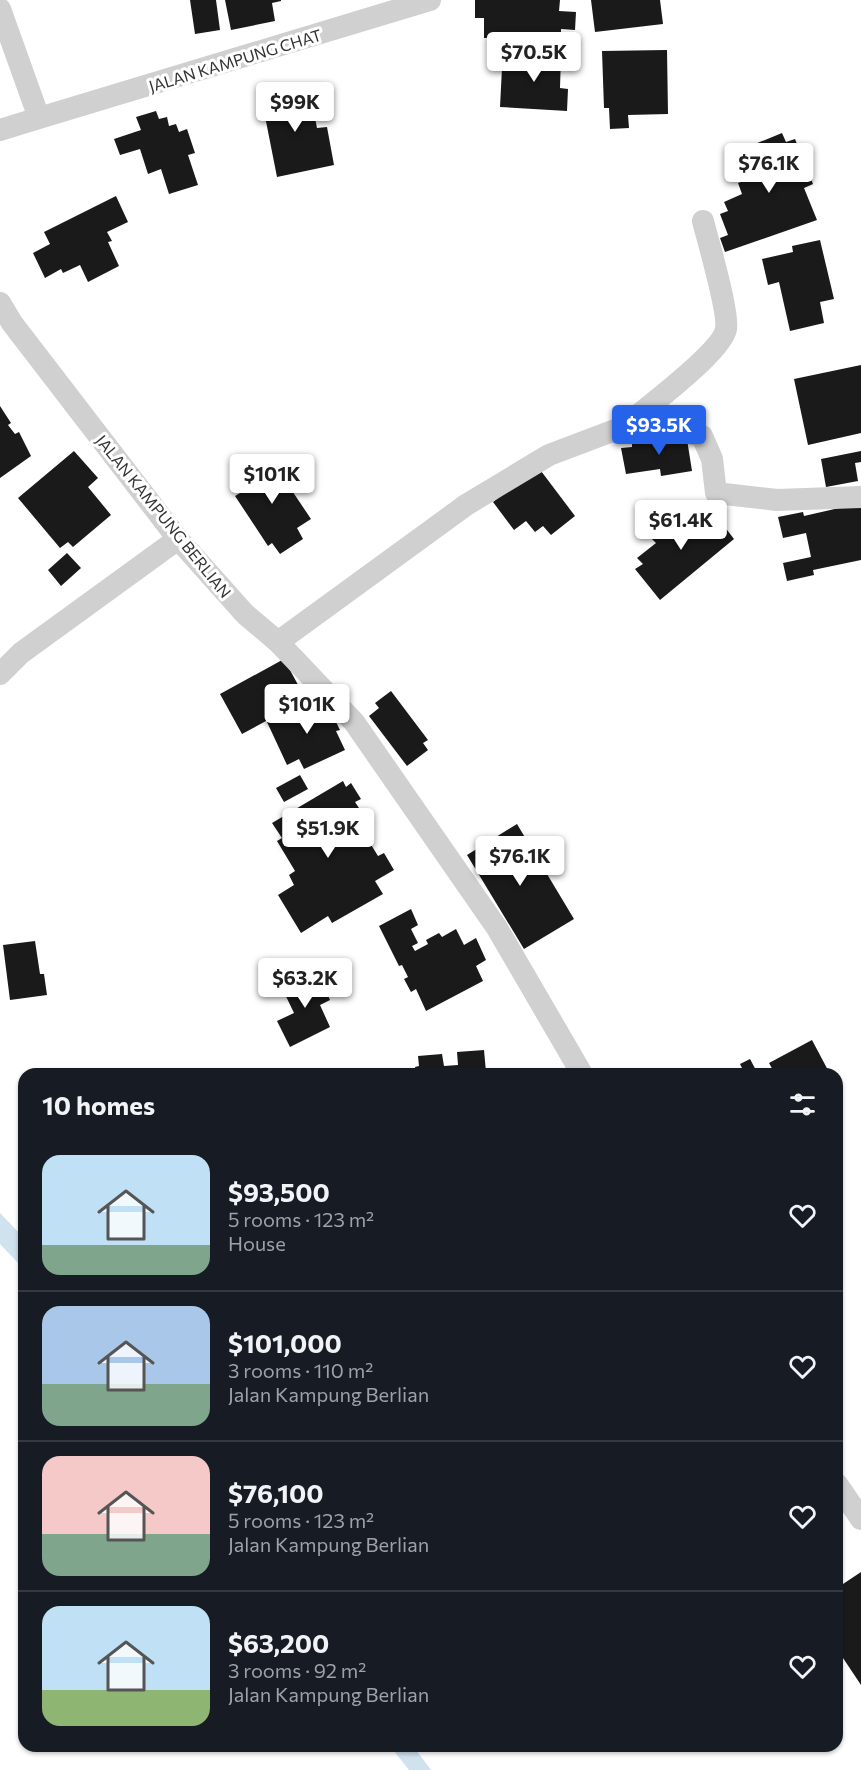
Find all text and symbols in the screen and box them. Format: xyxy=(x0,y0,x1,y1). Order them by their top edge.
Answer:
street label: JALAN KAMPUNG CHAT xyxy=(146,25,324,95)
pin: $70.5K xyxy=(485,32,583,83)
text: $70.5K xyxy=(501,39,567,63)
pin: $99K xyxy=(259,82,331,133)
text: $99K xyxy=(270,89,320,113)
pin: $76.1K xyxy=(720,143,818,194)
text: $76.1K xyxy=(738,150,800,174)
pin: $93.5K xyxy=(610,405,708,456)
text: $93.5K xyxy=(626,412,692,436)
street label: JALAN KAMPUNG BERLIAN xyxy=(92,431,236,601)
pin: $101K xyxy=(230,454,314,505)
text: $101K xyxy=(244,461,300,485)
pin: $61.4K xyxy=(632,500,730,551)
text: $61.4K xyxy=(649,507,713,531)
pin: $101K xyxy=(265,684,349,735)
text: $101K xyxy=(279,691,335,715)
pin: $51.9K xyxy=(279,808,377,859)
text: $51.9K xyxy=(296,815,360,839)
pin: $76.1K xyxy=(471,836,569,887)
text: $76.1K xyxy=(489,843,551,867)
pin: $63.2K xyxy=(256,958,354,1009)
text: $63.2K xyxy=(272,965,338,989)
icon: filters xyxy=(786,1088,819,1121)
text: 10 homes xyxy=(42,1089,155,1120)
text: $93,500 xyxy=(228,1176,330,1207)
icon: home xyxy=(90,1179,162,1251)
icon: heart xyxy=(786,1199,819,1232)
text: 5 rooms · 123 m² xyxy=(228,1207,374,1231)
text: House xyxy=(228,1231,286,1255)
text: $101,000 xyxy=(228,1327,342,1358)
icon: home xyxy=(90,1330,162,1402)
icon: heart xyxy=(786,1350,819,1383)
text: 3 rooms · 110 m² xyxy=(228,1358,373,1382)
text: Jalan Kampung Berlian xyxy=(228,1382,429,1406)
text: $76,100 xyxy=(228,1477,324,1508)
icon: home xyxy=(90,1480,162,1552)
icon: heart xyxy=(786,1500,819,1533)
text: 5 rooms · 123 m² xyxy=(228,1508,374,1532)
text: Jalan Kampung Berlian xyxy=(228,1532,429,1556)
text: $63,200 xyxy=(228,1627,329,1658)
icon: home xyxy=(90,1630,162,1702)
icon: heart xyxy=(786,1650,819,1683)
text: 3 rooms · 92 m² xyxy=(228,1658,366,1682)
text: Jalan Kampung Berlian xyxy=(228,1682,429,1706)

